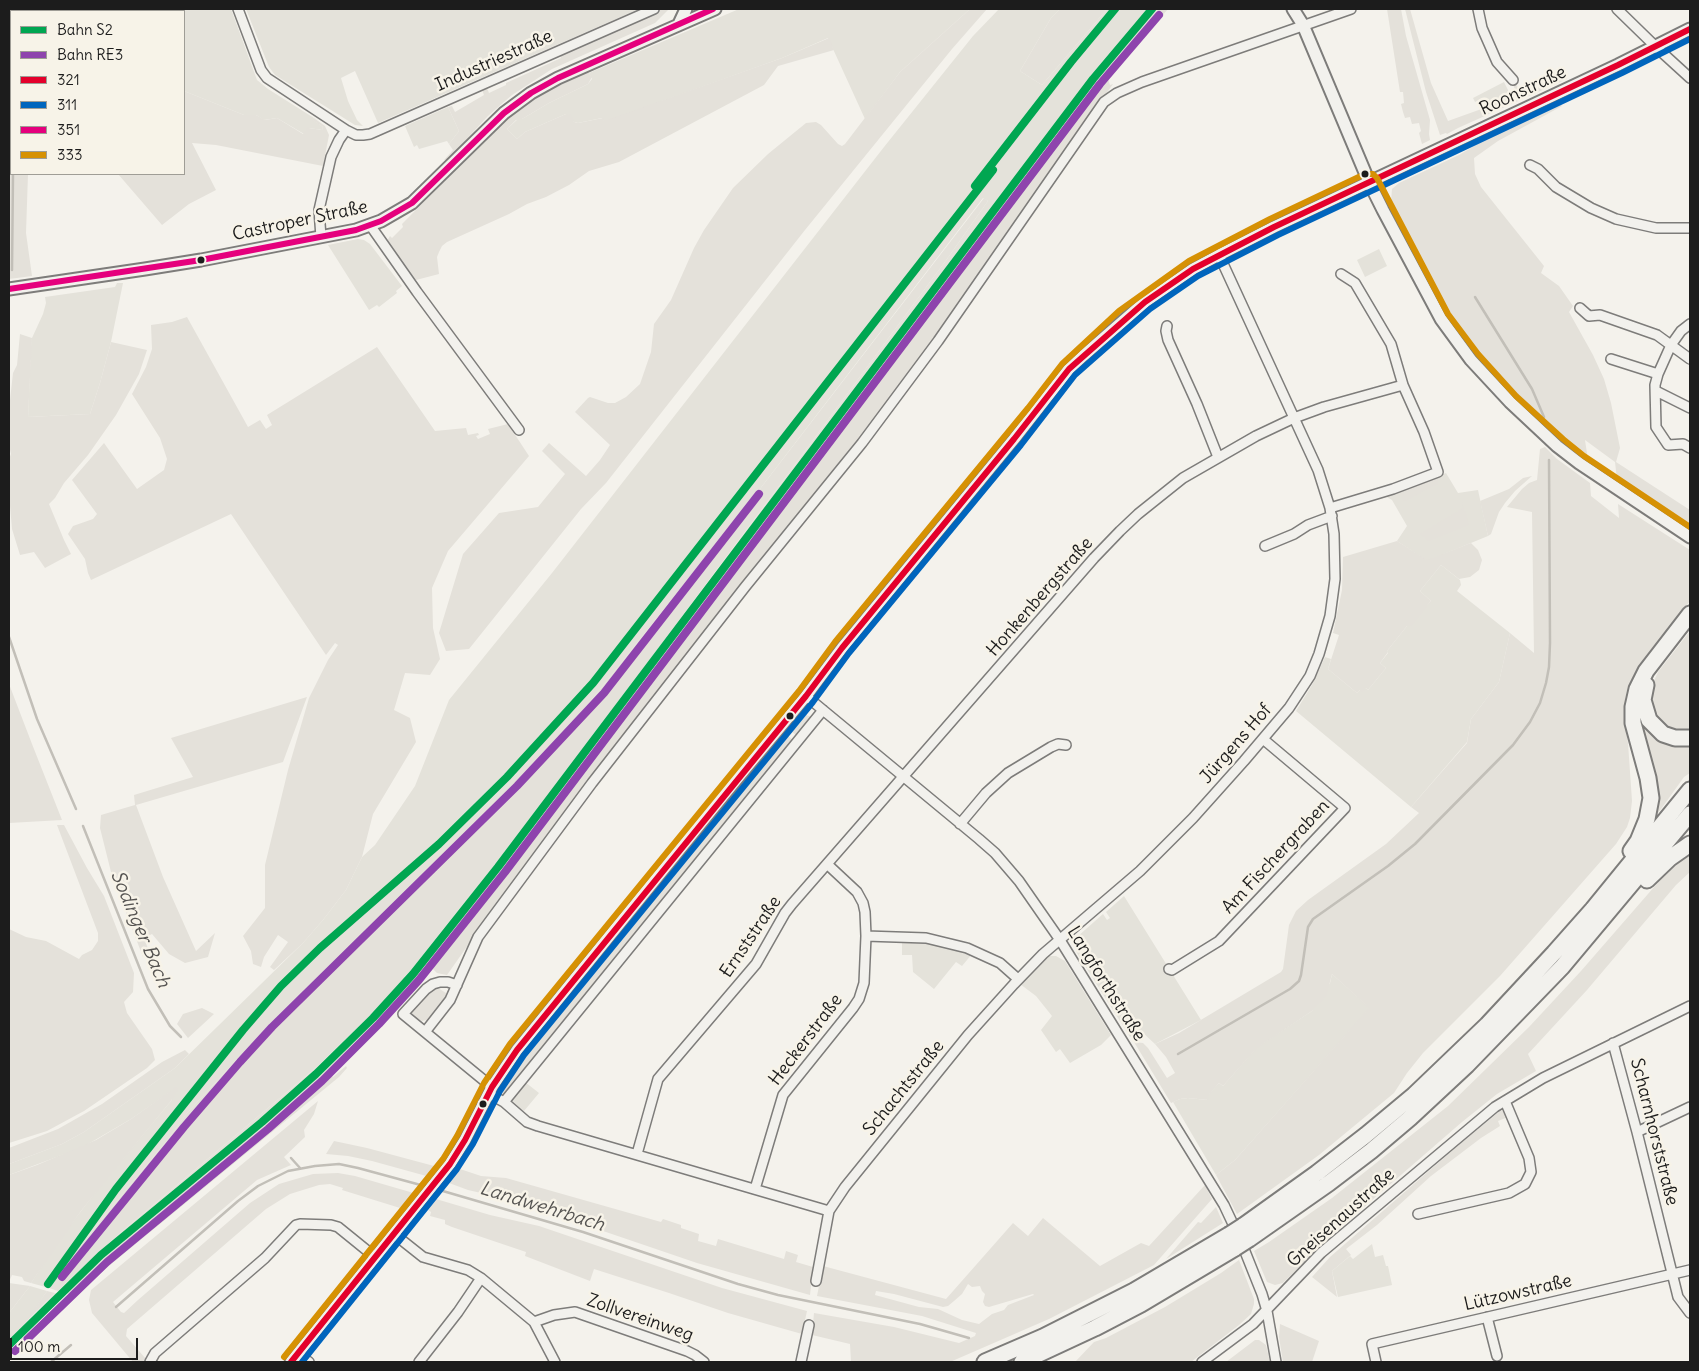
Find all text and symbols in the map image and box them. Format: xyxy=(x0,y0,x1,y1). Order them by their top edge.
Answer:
legend xyxy=(10,10,185,175)
text: Bahn S2 xyxy=(57,20,113,39)
street label: Industriestraße xyxy=(432,26,556,96)
text: Bahn RE3 xyxy=(57,45,123,64)
street label: Roonstraße xyxy=(1476,62,1570,120)
text: 321 xyxy=(57,70,80,89)
text: 311 xyxy=(57,95,77,114)
text: 351 xyxy=(57,120,80,139)
text: 333 xyxy=(57,145,83,164)
unlabelled marker xyxy=(1360,169,1370,179)
street label: Castroper Straße xyxy=(230,196,370,246)
unlabelled marker xyxy=(196,255,206,265)
street label: Honkenbergstraße xyxy=(982,533,1098,661)
street label: Jürgens Hof xyxy=(1196,700,1276,788)
unlabelled marker xyxy=(785,711,795,721)
street label: Am Fischergraben xyxy=(1218,796,1334,918)
water label: Sodinger Bach xyxy=(105,867,175,991)
street label: Ernststraße xyxy=(716,892,786,982)
street label: Langforthstraße xyxy=(1062,923,1150,1045)
street label: Heckerstraße xyxy=(765,990,847,1090)
street label: Schachtstraße xyxy=(859,1036,949,1140)
street label: Scharnhorststraße xyxy=(1625,1056,1683,1208)
unlabelled marker xyxy=(478,1099,488,1109)
street label: Gneisenaustraße xyxy=(1283,1164,1399,1272)
water label: Landwehrbach xyxy=(477,1177,607,1237)
street label: Lützowstraße xyxy=(1462,1270,1574,1316)
street label: Zollvereinweg xyxy=(584,1290,696,1346)
scale bar xyxy=(12,1328,140,1360)
text: 100 m xyxy=(18,1337,60,1356)

